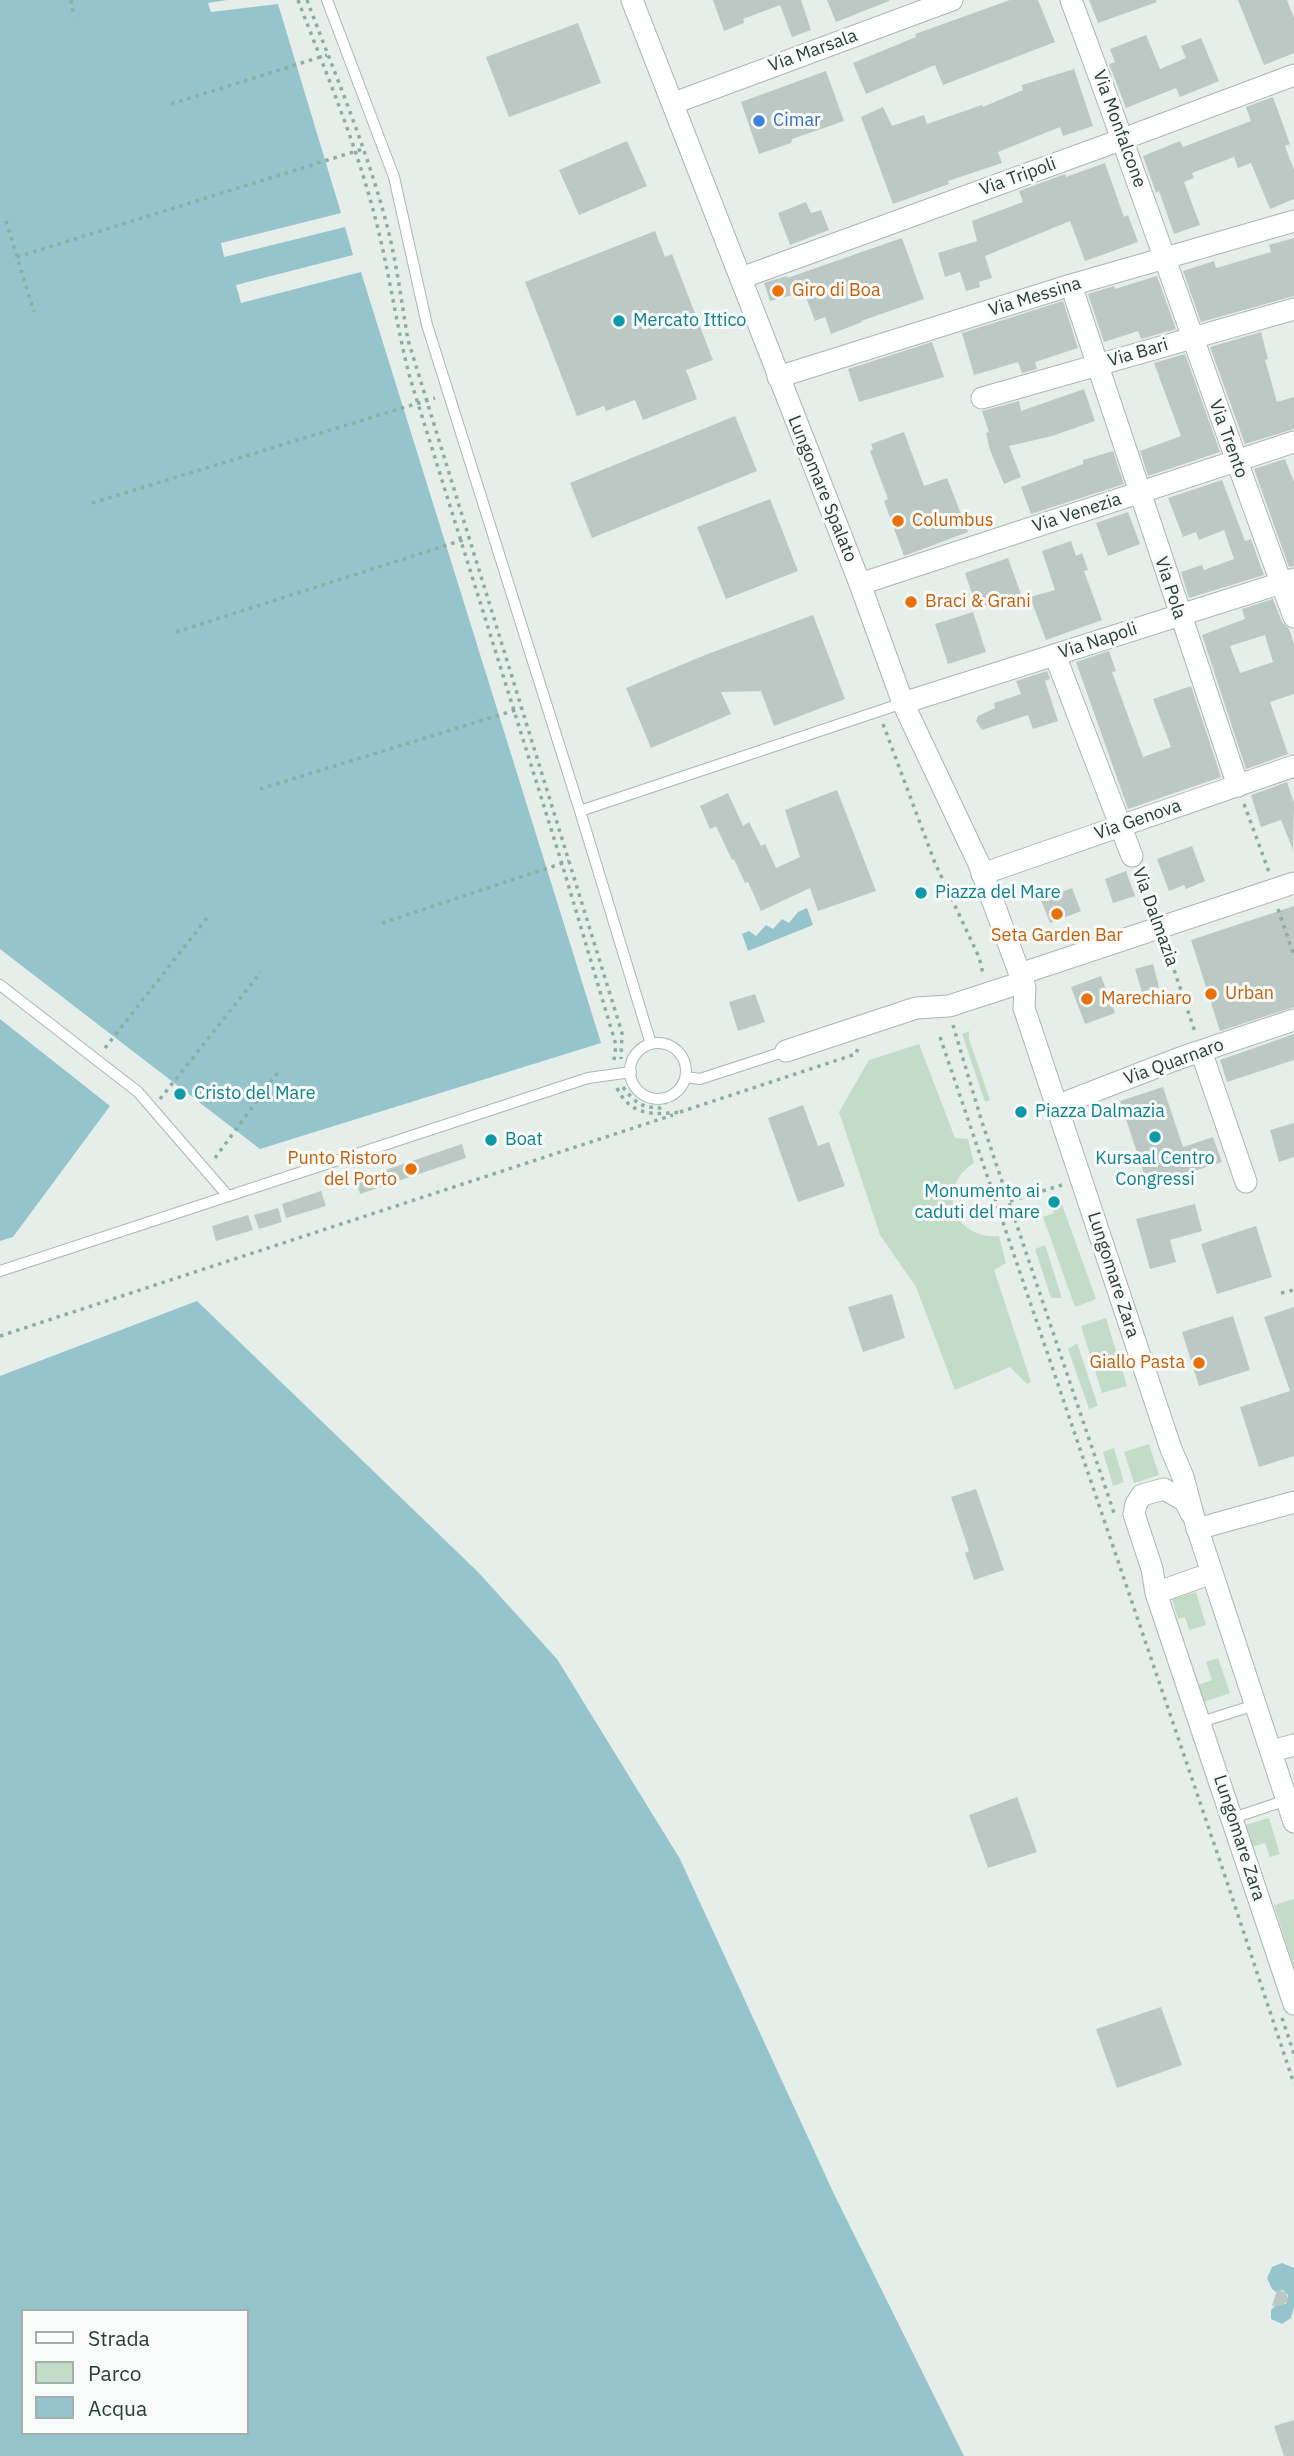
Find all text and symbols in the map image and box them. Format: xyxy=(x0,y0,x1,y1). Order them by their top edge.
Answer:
street label: Via Marsala xyxy=(766,25,860,77)
street label: Via Monfalcone xyxy=(1088,67,1150,191)
place label: Cimar xyxy=(773,110,821,132)
marker: Cimar xyxy=(751,113,767,129)
street label: Via Tripoli xyxy=(977,153,1059,201)
street label: Via Messina xyxy=(986,273,1084,321)
place label: Giro di Boa xyxy=(792,280,880,302)
marker: Giro di Boa xyxy=(770,283,786,299)
place label: Mercato Ittico xyxy=(633,310,746,332)
marker: Mercato Ittico xyxy=(611,313,627,329)
street label: Via Bari xyxy=(1105,334,1171,372)
street label: Via Trento xyxy=(1204,397,1252,481)
street label: Lungomare Spalato xyxy=(783,413,861,565)
street label: Via Venezia xyxy=(1030,488,1124,538)
place label: Columbus xyxy=(912,510,994,532)
marker: Columbus xyxy=(890,513,906,529)
street label: Via Pola xyxy=(1150,554,1190,622)
place label: Braci & Grani xyxy=(925,591,1031,613)
marker: Braci & Grani xyxy=(903,594,919,610)
street label: Via Napoli xyxy=(1056,618,1140,664)
street label: Via Genova xyxy=(1092,795,1184,845)
street label: Via Dalmazia xyxy=(1127,865,1183,969)
place label: Piazza del Mare xyxy=(935,882,1061,904)
marker: Piazza del Mare xyxy=(913,885,929,901)
marker: Seta Garden Bar xyxy=(1049,906,1065,922)
place label: Seta Garden Bar xyxy=(991,925,1123,947)
place label: Urban xyxy=(1225,983,1274,1005)
marker: Urban xyxy=(1203,986,1219,1002)
place label: Marechiaro xyxy=(1101,988,1192,1010)
marker: Marechiaro xyxy=(1079,991,1095,1007)
street label: Via Quarnaro xyxy=(1121,1034,1227,1090)
place label: Cristo del Mare xyxy=(194,1083,316,1105)
marker: Cristo del Mare xyxy=(172,1086,188,1102)
place label: Piazza Dalmazia xyxy=(1035,1101,1165,1123)
marker: Piazza Dalmazia xyxy=(1013,1104,1029,1120)
place label: Boat xyxy=(505,1129,543,1151)
marker: Kursaal Centro Congressi xyxy=(1147,1129,1163,1145)
marker: Boat xyxy=(483,1132,499,1148)
place label: Punto Ristoro del Porto xyxy=(287,1148,397,1190)
place label: Kursaal Centro Congressi xyxy=(1095,1148,1215,1190)
marker: Punto Ristoro del Porto xyxy=(403,1161,419,1177)
place label: Monumento ai caduti del mare xyxy=(914,1181,1040,1224)
marker: Monumento ai caduti del mare xyxy=(1046,1194,1062,1210)
street label: Lungomare Zara xyxy=(1082,1209,1144,1341)
place label: Giallo Pasta xyxy=(1089,1352,1185,1374)
marker: Giallo Pasta xyxy=(1191,1355,1207,1371)
street label: Lungomare Zara xyxy=(1208,1772,1270,1904)
legend xyxy=(21,2309,248,2435)
text: Strada xyxy=(88,2324,150,2352)
text: Parco xyxy=(88,2359,142,2387)
text: Acqua xyxy=(88,2394,147,2422)

